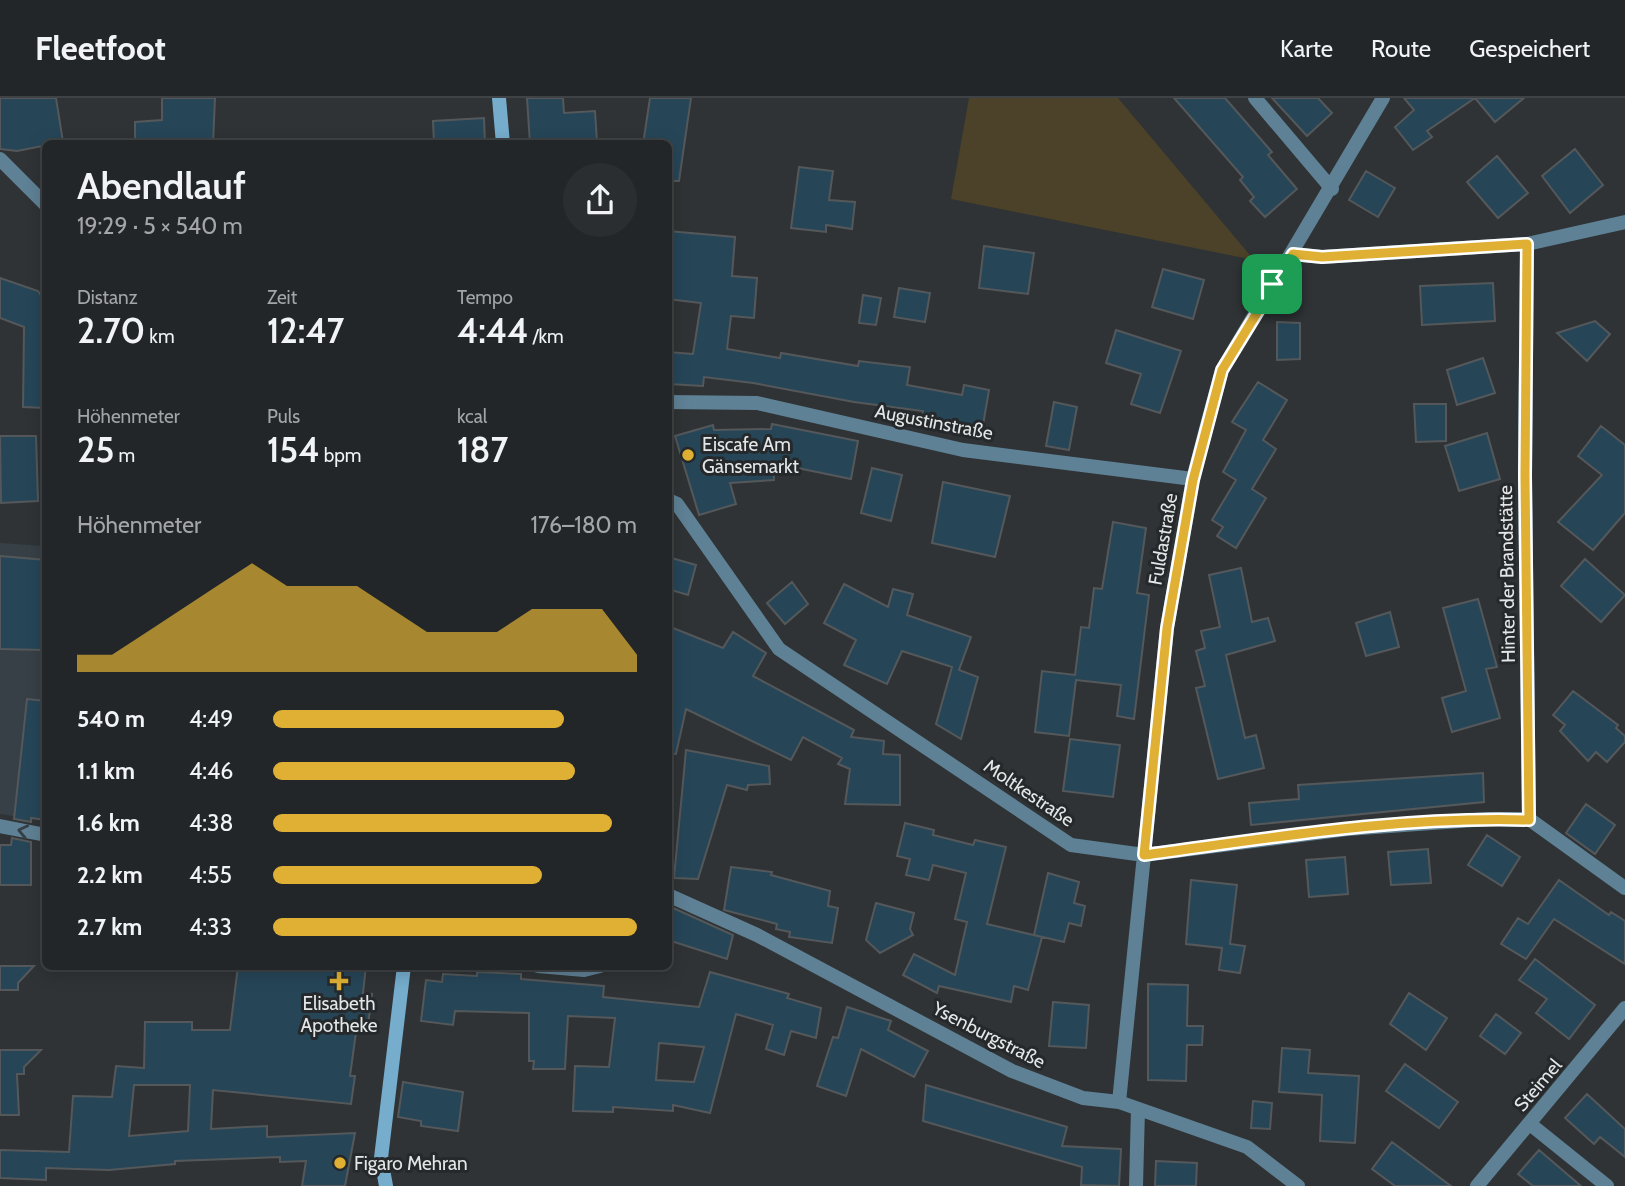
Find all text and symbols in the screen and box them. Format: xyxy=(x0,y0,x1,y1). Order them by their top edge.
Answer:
text: Fleetfoot xyxy=(35,28,166,68)
text: Karte xyxy=(1280,34,1333,63)
text: Route xyxy=(1371,34,1431,63)
text: Gespeichert xyxy=(1469,34,1590,63)
text: Abendlauf xyxy=(77,162,246,209)
button: share xyxy=(563,163,637,237)
text: 19:29 · 5 × 540 m xyxy=(77,212,243,240)
pin xyxy=(1242,254,1302,314)
icon: arrive xyxy=(1253,265,1291,303)
text: Distanz xyxy=(77,286,138,309)
text: Zeit xyxy=(267,286,297,309)
text: Tempo xyxy=(457,286,513,309)
text: 2.70 xyxy=(77,309,145,352)
text: 12:47 xyxy=(267,309,344,352)
text: 4:44 xyxy=(457,309,528,352)
text: km xyxy=(145,325,175,348)
text: /km xyxy=(528,325,564,348)
street label: Augustinstraße xyxy=(873,399,995,445)
text: Höhenmeter xyxy=(77,405,180,428)
text: Puls xyxy=(267,405,300,428)
text: kcal xyxy=(457,405,487,428)
text: 25 xyxy=(77,428,114,471)
text: 154 xyxy=(267,428,319,471)
text: 187 xyxy=(457,428,508,471)
place label: Eiscafe Am Gänsemarkt xyxy=(702,433,799,478)
text: m xyxy=(114,444,135,467)
text: bpm xyxy=(319,444,362,467)
marker: Eiscafe Am Gänsemarkt xyxy=(680,447,696,463)
street label: Hinter der Brandstätte xyxy=(1494,485,1520,663)
street label: Fuldastraße xyxy=(1144,491,1182,587)
text: Höhenmeter xyxy=(77,511,201,539)
text: 176–180 m xyxy=(530,511,637,539)
text: 540 m xyxy=(77,705,145,733)
text: 4:49 xyxy=(189,705,233,733)
street label: Moltkestraße xyxy=(979,754,1079,832)
text: 1.1 km xyxy=(77,757,135,785)
text: 4:46 xyxy=(189,757,233,785)
text: 1.6 km xyxy=(77,809,140,837)
text: 4:38 xyxy=(189,809,233,837)
one-way arrow xyxy=(17,825,29,839)
text: 2.2 km xyxy=(77,861,143,889)
text: 4:55 xyxy=(189,861,232,889)
text: 2.7 km xyxy=(77,913,142,941)
text: 4:33 xyxy=(189,913,232,941)
marker: Elisabeth Apotheke xyxy=(331,973,347,989)
place label: Elisabeth Apotheke xyxy=(301,992,378,1037)
street label: Ysenburgstraße xyxy=(928,996,1049,1073)
street label: Steimel xyxy=(1509,1054,1567,1116)
place label: Figaro Mehran xyxy=(354,1152,468,1175)
marker: Figaro Mehran xyxy=(332,1155,348,1171)

